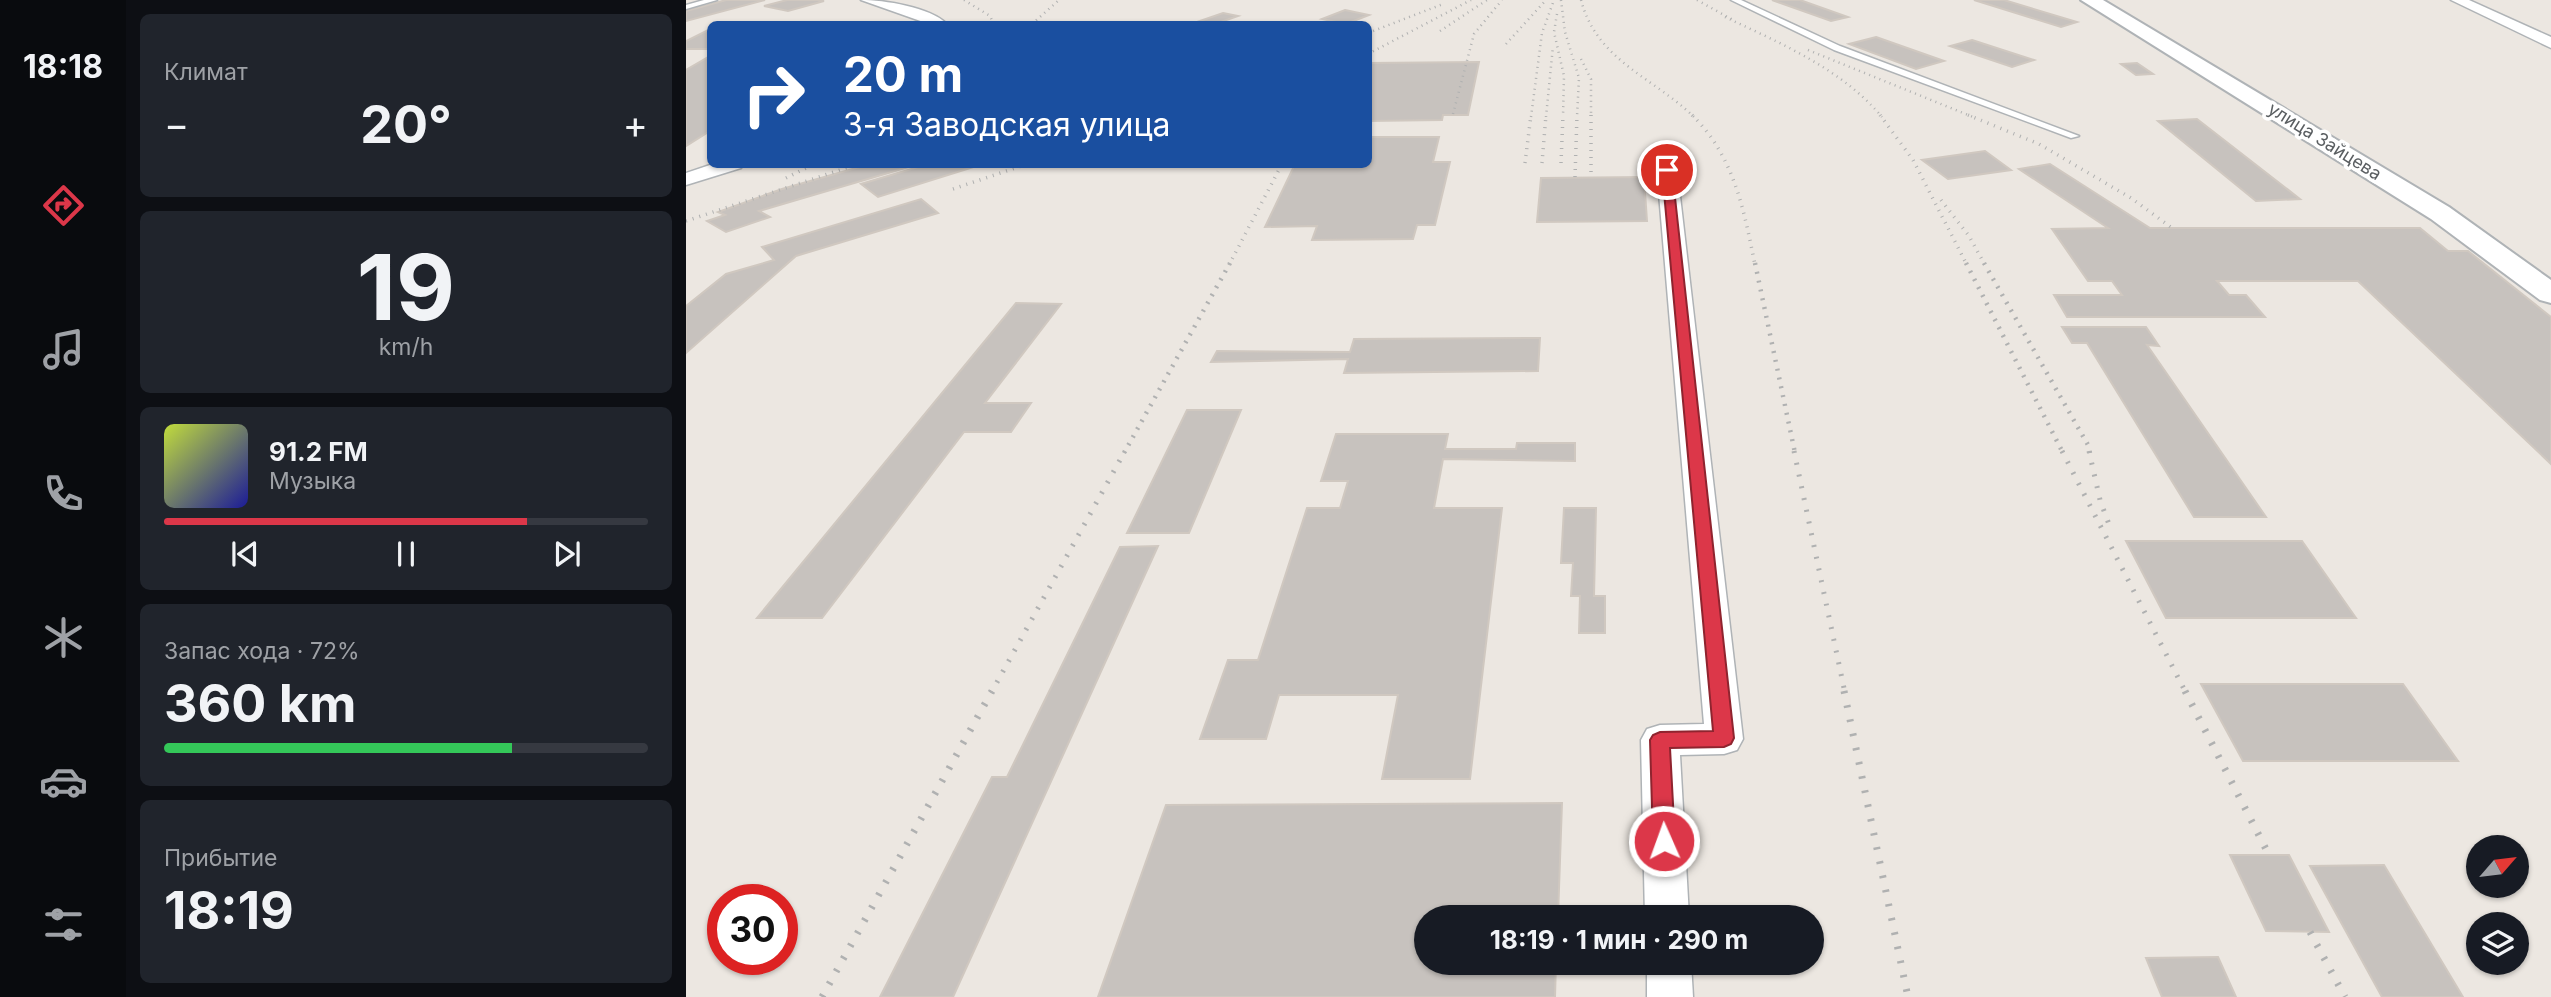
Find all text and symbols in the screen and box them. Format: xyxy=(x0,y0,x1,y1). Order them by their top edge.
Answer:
text: 20 m xyxy=(843,45,963,104)
text: 18:18 xyxy=(23,47,103,86)
icon: right xyxy=(728,49,819,140)
text: Климат xyxy=(164,58,248,86)
text: 20° xyxy=(360,93,452,156)
street label: улица Зайцева xyxy=(2264,98,2386,184)
text: − xyxy=(164,101,189,147)
text: + xyxy=(623,101,648,147)
text: 3-я Заводская улица xyxy=(843,105,1171,144)
pin xyxy=(1637,140,1697,200)
icon: arrive xyxy=(1648,151,1686,189)
icon: directions xyxy=(39,181,88,230)
text: 19 xyxy=(357,232,455,342)
icon: music xyxy=(39,325,88,374)
text: km/h xyxy=(379,333,433,361)
text: 91.2 FM xyxy=(269,436,368,467)
text: Музыка xyxy=(269,467,356,495)
icon: phone xyxy=(39,469,88,518)
icon: previous xyxy=(226,535,264,573)
icon: pause xyxy=(387,535,425,573)
icon: next xyxy=(548,535,586,573)
icon: climate xyxy=(39,613,88,662)
text: Запас хода · 72% xyxy=(164,637,360,665)
text: 360 km xyxy=(164,672,356,735)
icon: car xyxy=(39,757,88,806)
position arrow xyxy=(1627,804,1701,878)
north arrow xyxy=(2466,835,2529,898)
map controls xyxy=(2466,835,2529,975)
text: Прибытие xyxy=(164,844,277,872)
text: 18:19 xyxy=(164,879,294,942)
speed limit sign: 30 xyxy=(707,884,798,975)
icon: filters xyxy=(39,900,88,949)
button: layers xyxy=(2466,912,2529,975)
text: 18:19 · 1 мин · 290 m xyxy=(1490,924,1748,955)

